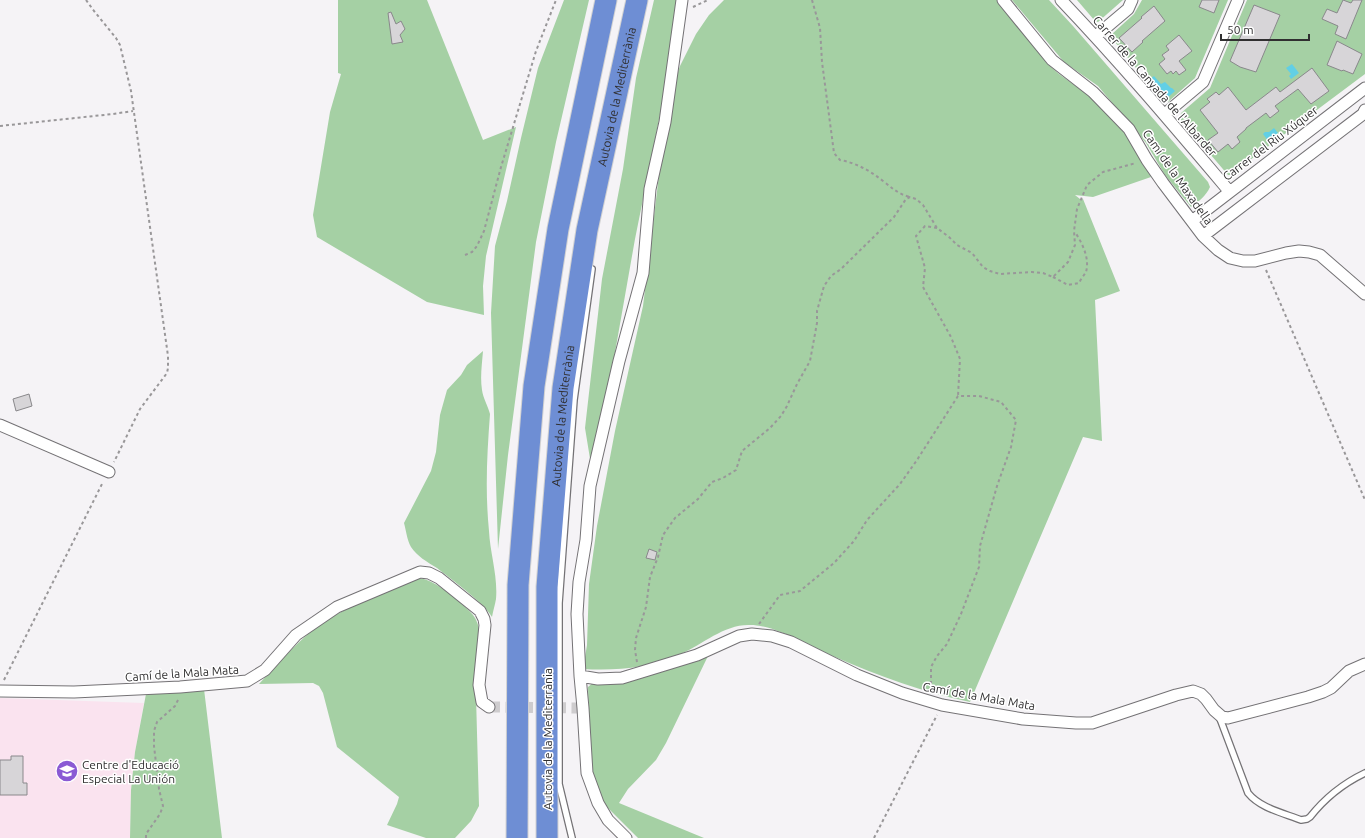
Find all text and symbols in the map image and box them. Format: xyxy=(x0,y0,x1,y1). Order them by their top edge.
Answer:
street label: Carrer de la Canyada de l'Albarder xyxy=(1090,13,1220,159)
scale bar xyxy=(1221,16,1309,42)
text: 50 m xyxy=(1227,23,1254,36)
street label: Autovia de la Mediterrània xyxy=(595,26,637,167)
street label: Carrer del Riu Xúquer xyxy=(1220,103,1320,183)
street label: Camí de la Maxadella xyxy=(1140,127,1216,227)
street label: Autovia de la Mediterrània xyxy=(549,344,576,487)
street label: Camí de la Mala Mata xyxy=(125,663,239,683)
street label: Autovia de la Mediterrània xyxy=(541,668,554,810)
street label: Camí de la Mala Mata xyxy=(922,680,1036,712)
school or university icon: Centre d'Educació Especial La Unión xyxy=(54,758,80,784)
place label: Centre d'Educació Especial La Unión xyxy=(82,758,179,785)

